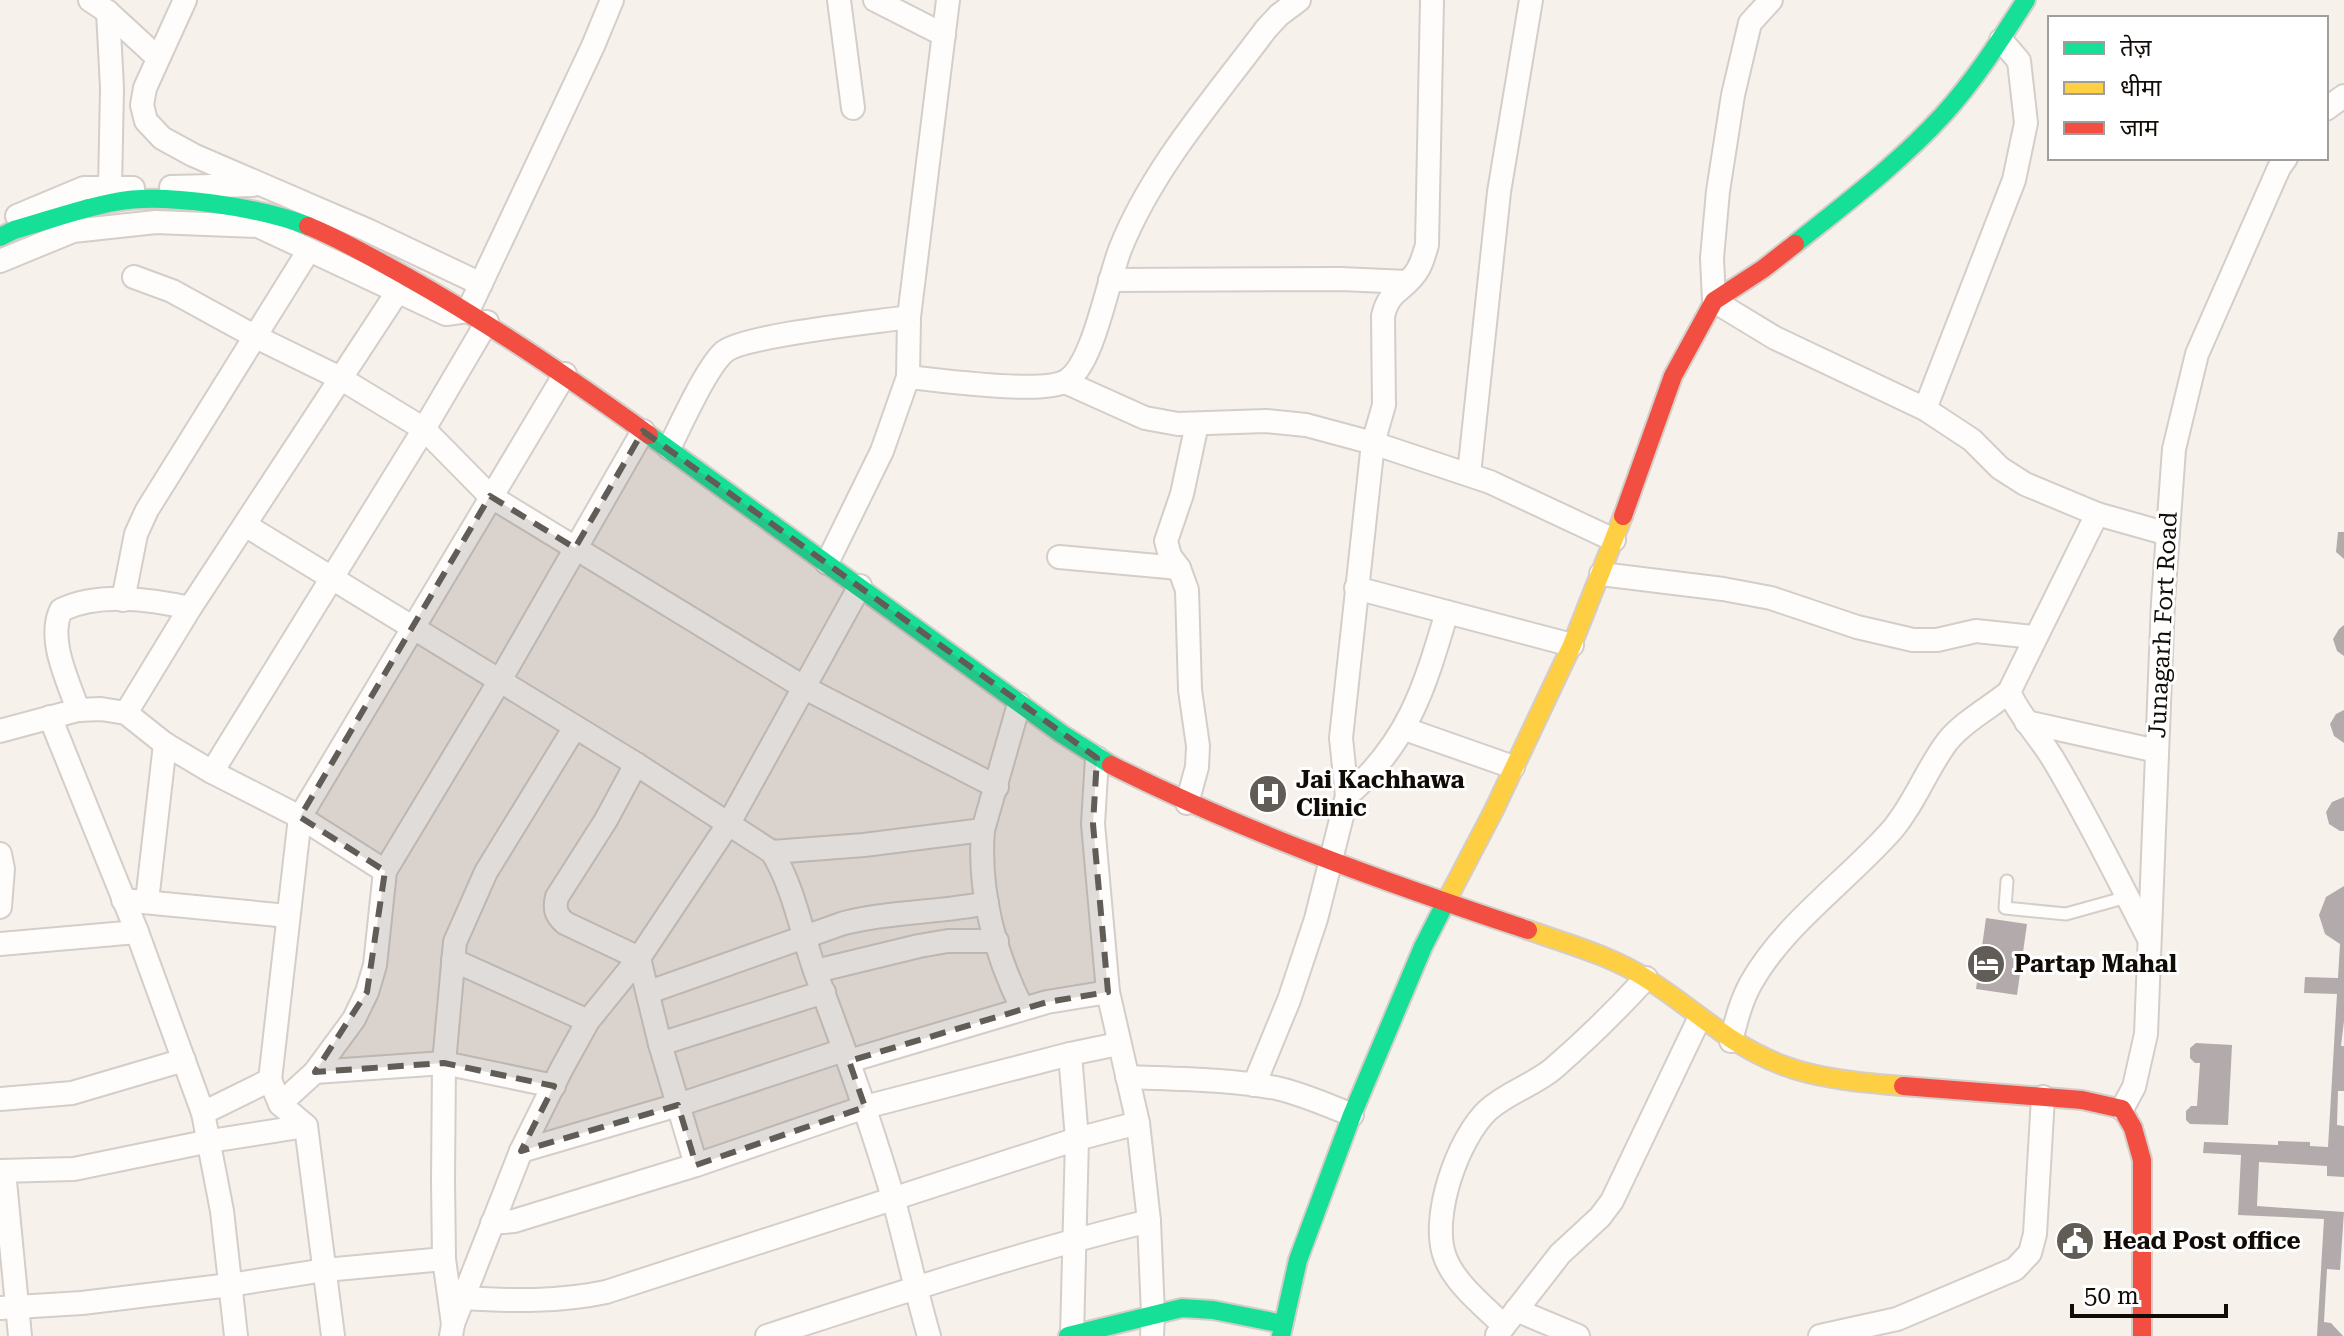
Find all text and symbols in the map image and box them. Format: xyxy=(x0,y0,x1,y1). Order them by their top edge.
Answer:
legend xyxy=(2048,16,2328,160)
text: तेज़ xyxy=(2120,34,2153,62)
text: धीमा xyxy=(2120,74,2162,102)
text: जाम xyxy=(2120,114,2159,142)
street label: Junagarh Fort Road xyxy=(2143,511,2183,739)
place label: Jai Kachhawa Clinic xyxy=(1296,766,1465,822)
hospital icon: Jai Kachhawa Clinic xyxy=(1247,773,1289,815)
hotel icon: Partap Mahal xyxy=(1965,943,2007,985)
place label: Partap Mahal xyxy=(2014,950,2177,978)
public building icon: Head Post office xyxy=(2054,1220,2096,1262)
place label: Head Post office xyxy=(2103,1227,2300,1255)
scale bar xyxy=(2072,1268,2226,1318)
text: 50 m xyxy=(2084,1282,2139,1310)

